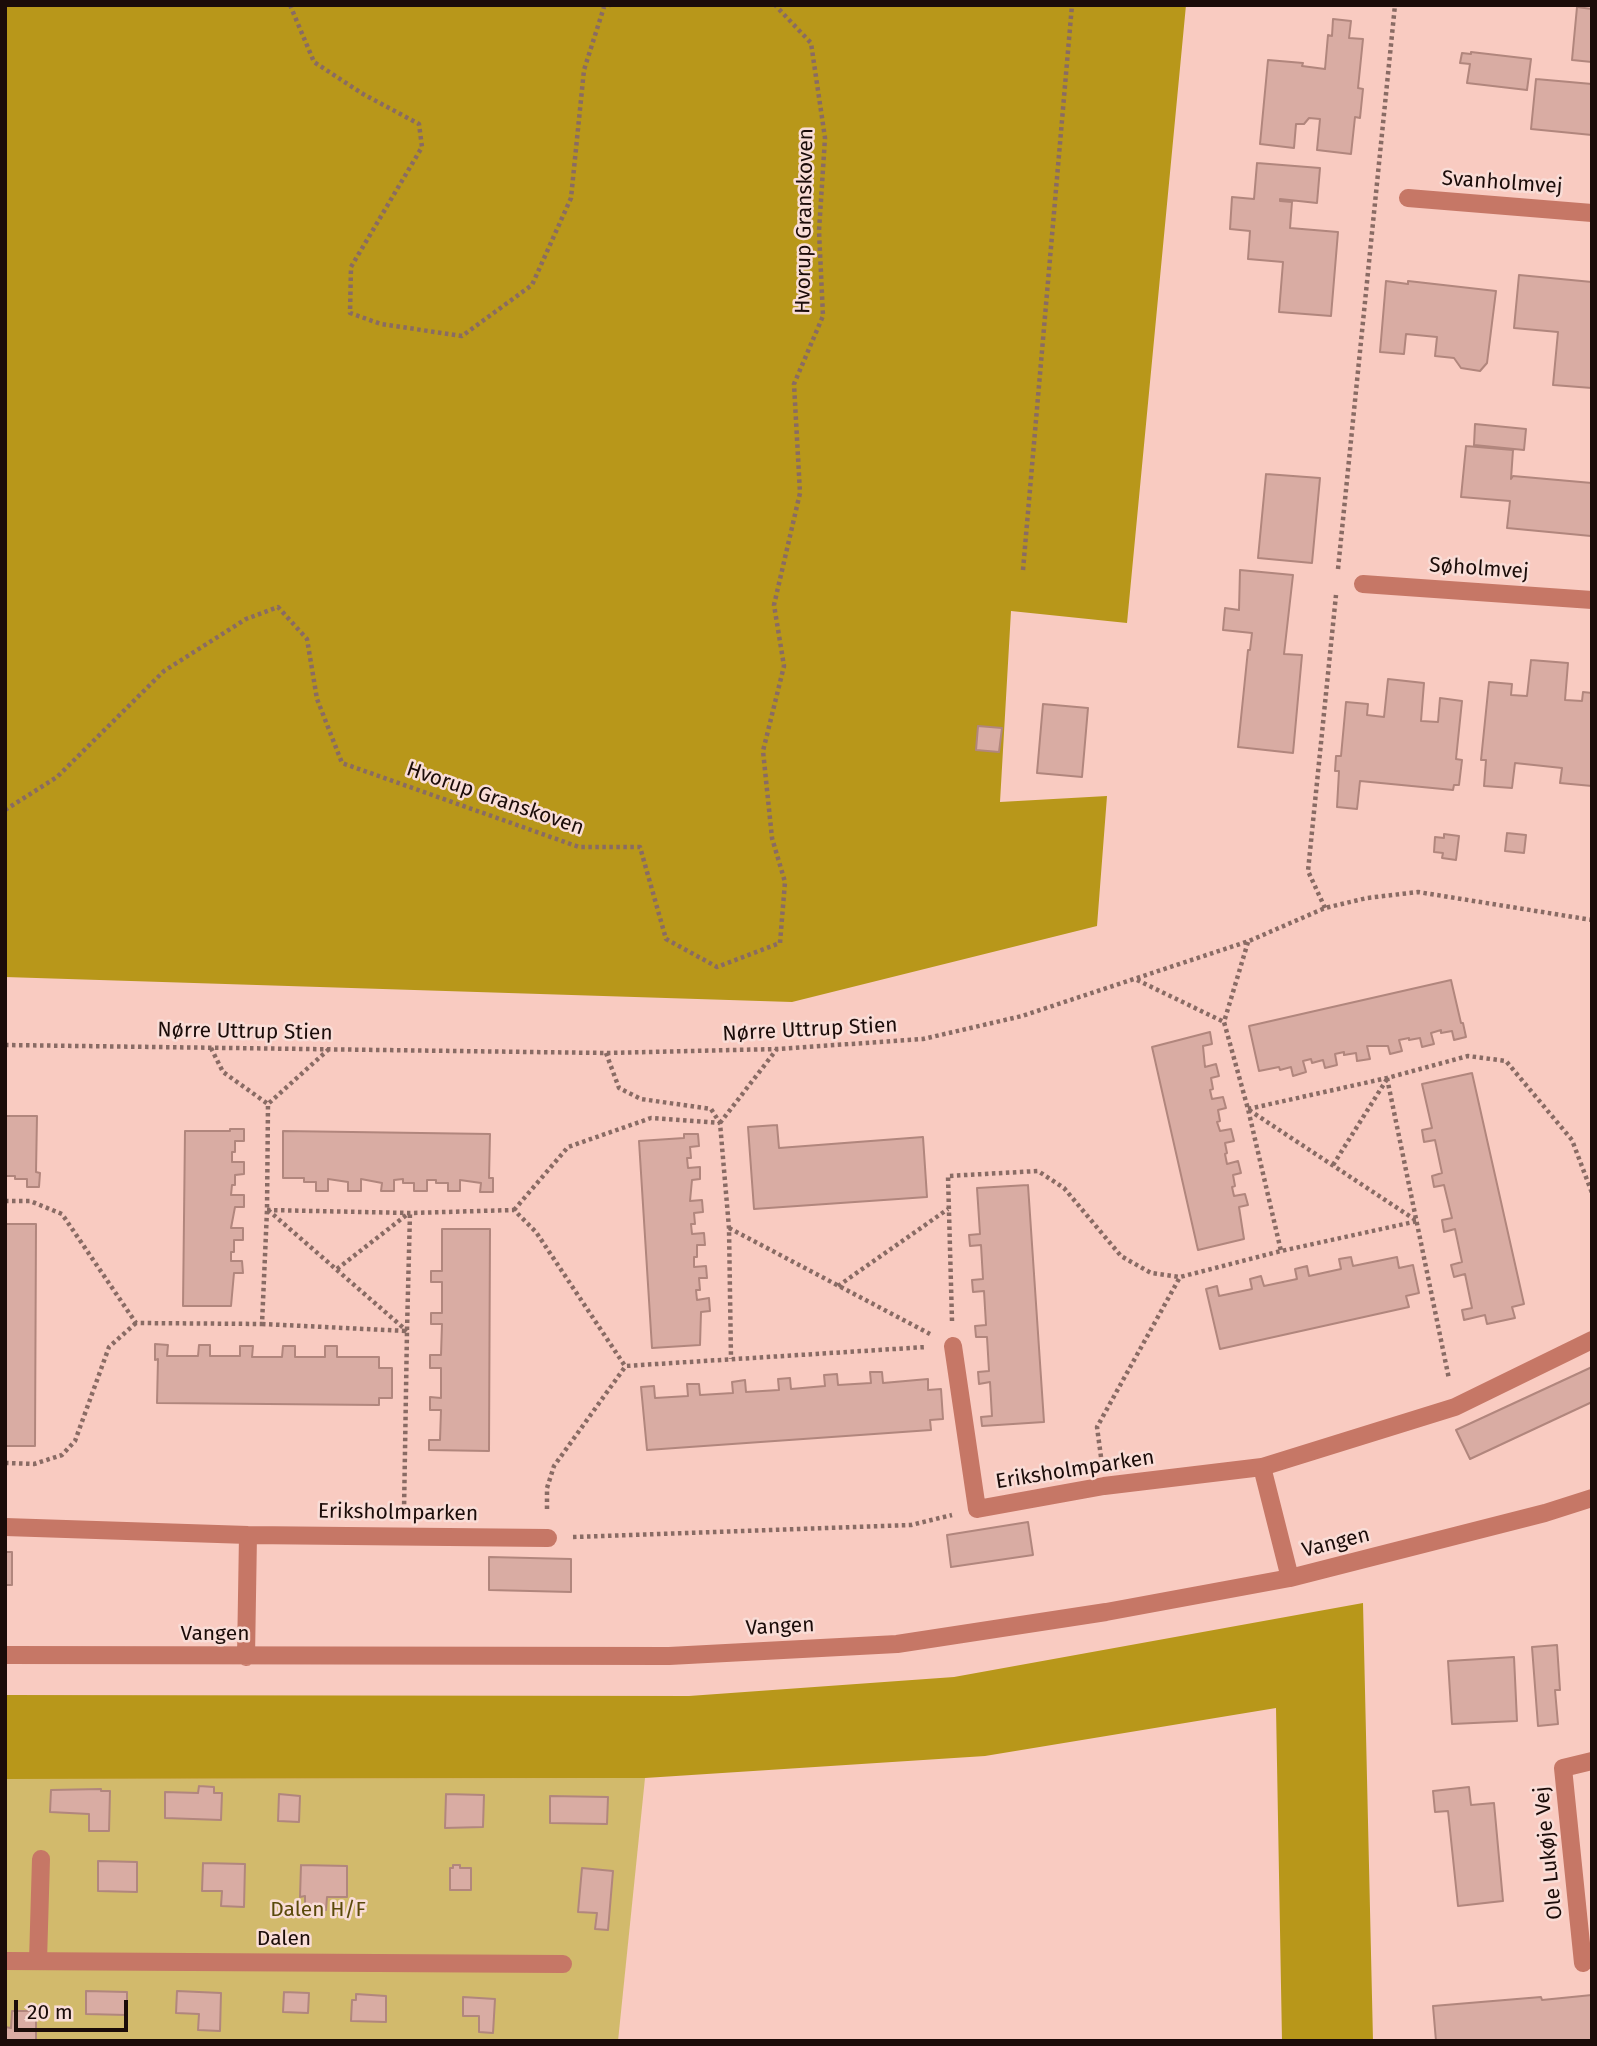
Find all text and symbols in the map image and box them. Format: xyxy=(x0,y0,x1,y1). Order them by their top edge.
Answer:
street label: Hvorup Granskoven xyxy=(791,128,819,314)
street label: Svanholmvej xyxy=(1441,166,1563,200)
street label: Søholmvej xyxy=(1428,553,1530,585)
street label: Hvorup Granskoven xyxy=(403,757,587,841)
street label: Nørre Uttrup Stien xyxy=(722,1013,898,1047)
street label: Nørre Uttrup Stien xyxy=(157,1018,333,1046)
street label: Eriksholmparken xyxy=(994,1445,1156,1495)
street label: Eriksholmparken xyxy=(318,1499,478,1527)
street label: Vangen xyxy=(1300,1522,1372,1564)
street label: Vangen xyxy=(745,1613,815,1641)
street label: Vangen xyxy=(181,1621,249,1647)
street label: Ole Lukøje Vej xyxy=(1529,1785,1569,1921)
park label: Dalen H/F xyxy=(270,1897,366,1923)
street label: Dalen xyxy=(257,1926,311,1952)
scale bar xyxy=(18,1986,131,2030)
text: 20 m xyxy=(27,1999,73,2025)

